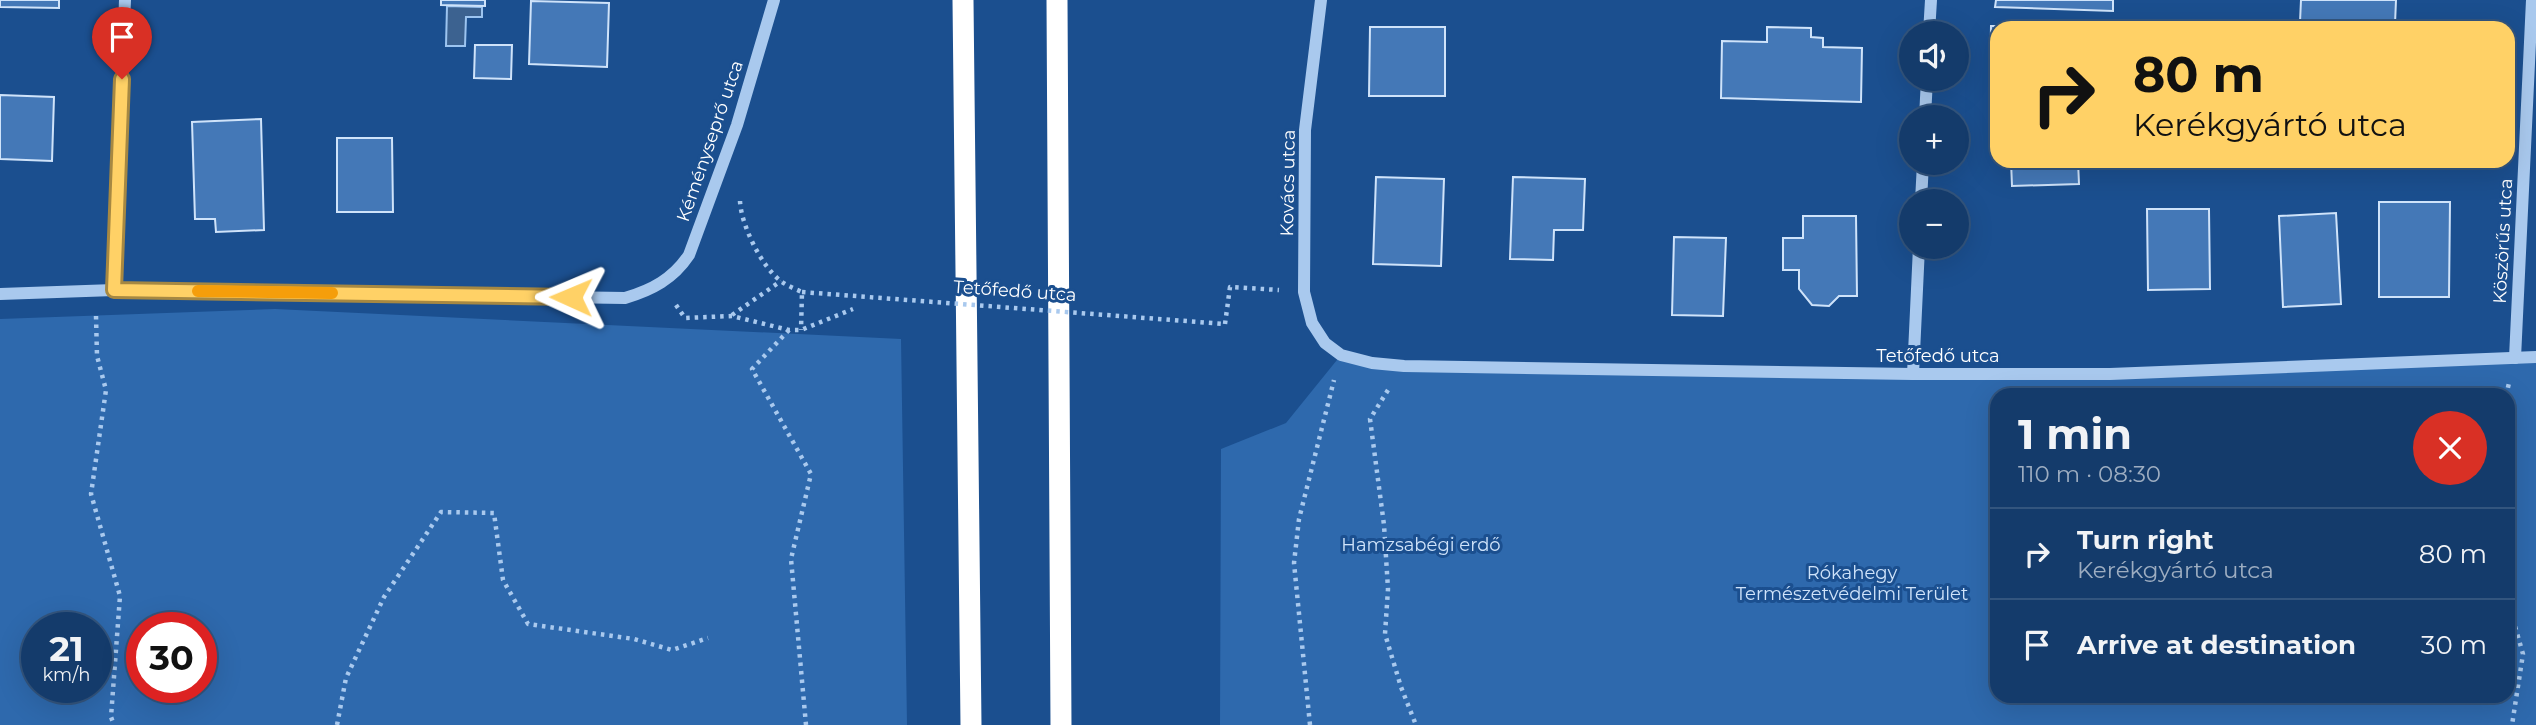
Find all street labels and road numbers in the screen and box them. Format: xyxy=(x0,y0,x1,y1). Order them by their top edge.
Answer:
street label: Kéményseprő utca xyxy=(672,57,748,225)
street label: Kovács utca xyxy=(1276,129,1300,237)
street label: Köszörűs utca xyxy=(2489,178,2517,304)
street label: Tetőfedő utca xyxy=(953,276,1077,306)
street label: Tetőfedő utca xyxy=(1876,345,2000,367)

